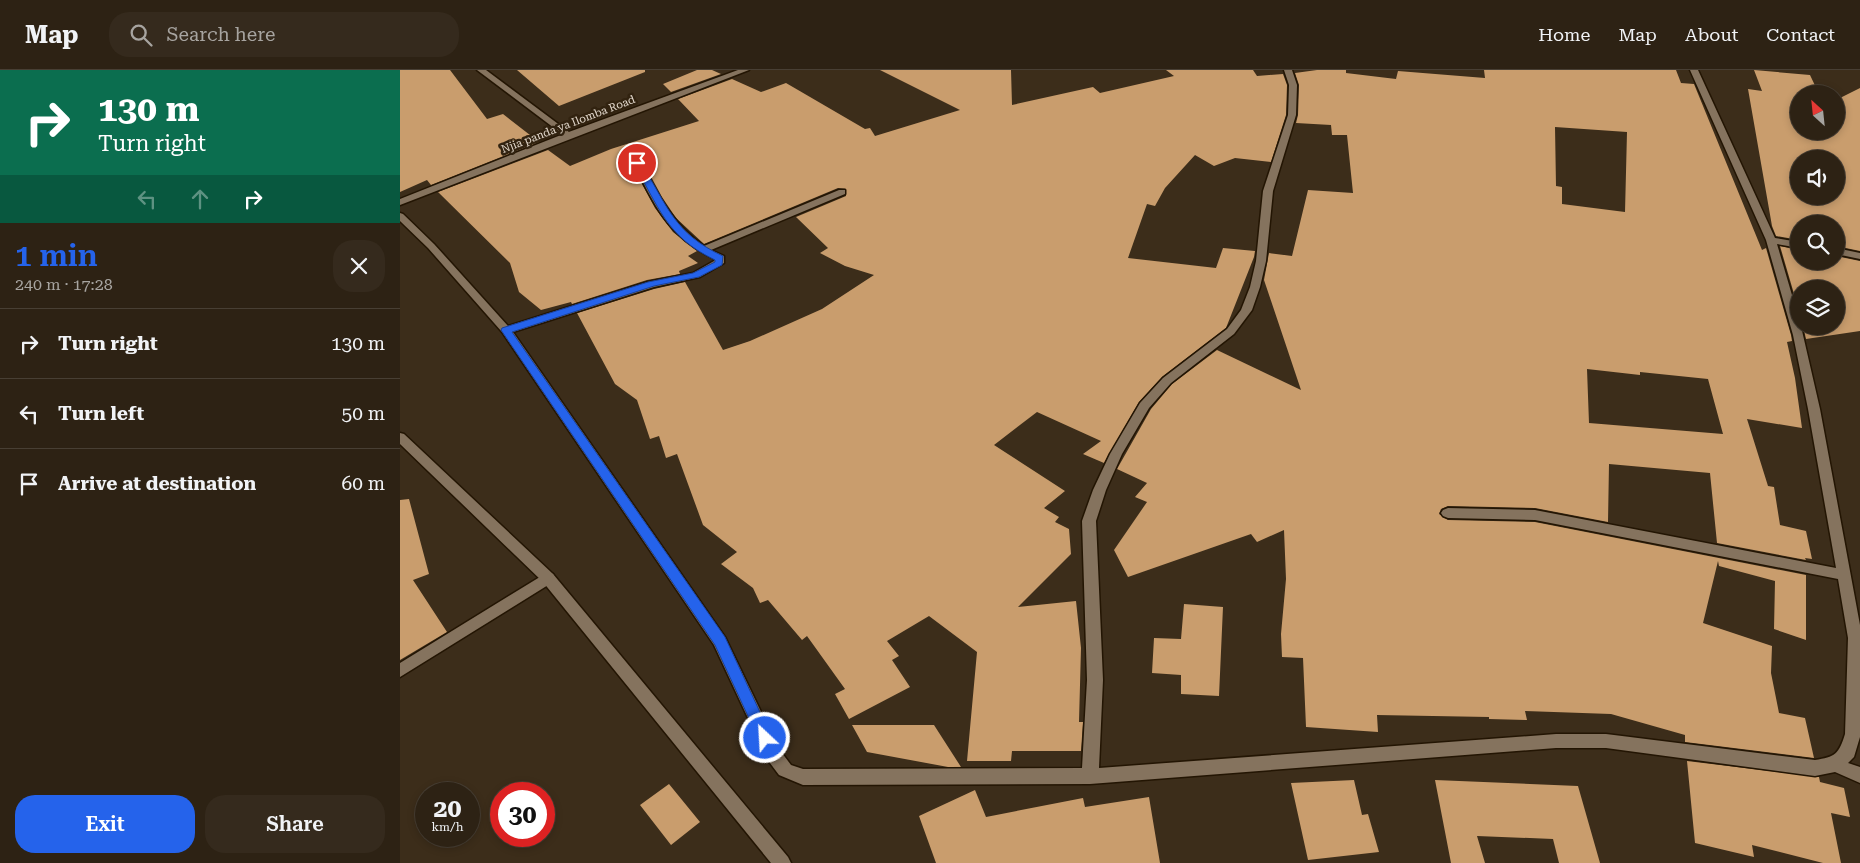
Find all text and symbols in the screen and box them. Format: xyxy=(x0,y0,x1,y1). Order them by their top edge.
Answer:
search box xyxy=(109,12,459,57)
text: Map xyxy=(25,21,79,49)
icon: search xyxy=(127,21,155,49)
text: Search here xyxy=(167,23,275,46)
text: Home xyxy=(1538,24,1590,45)
text: Map xyxy=(1618,24,1657,45)
text: About xyxy=(1685,24,1738,45)
text: Contact xyxy=(1766,24,1835,45)
north arrow xyxy=(1790,85,1845,140)
map controls xyxy=(1790,85,1845,335)
text: 130 m xyxy=(98,89,199,130)
icon: right xyxy=(15,90,80,155)
street label: Njia panda ya Ilomba Road xyxy=(499,93,637,156)
text: Turn right xyxy=(98,131,206,156)
pin xyxy=(616,142,658,184)
icon: arrive xyxy=(623,149,651,177)
button: sound xyxy=(1790,150,1845,205)
icon: left xyxy=(133,185,161,213)
icon: ahead xyxy=(186,185,214,213)
icon: right xyxy=(239,185,267,213)
button: search xyxy=(1790,215,1845,270)
text: 1 min xyxy=(15,238,98,273)
button: close xyxy=(333,240,385,292)
text: 240 m · 17:28 xyxy=(15,275,113,294)
button: layers xyxy=(1790,280,1845,335)
icon: right xyxy=(15,330,43,358)
text: Turn right xyxy=(58,332,158,355)
text: 130 m xyxy=(331,332,385,355)
icon: left xyxy=(15,400,43,428)
text: Turn left xyxy=(58,402,144,425)
text: 50 m xyxy=(342,402,385,425)
icon: arrive xyxy=(15,470,43,498)
text: Arrive at destination xyxy=(58,472,256,495)
text: 60 m xyxy=(342,472,385,495)
position arrow xyxy=(738,711,790,763)
speed limit sign: 30 xyxy=(490,782,555,847)
text: 20 xyxy=(433,794,462,823)
button: Exit xyxy=(15,795,195,853)
button: Share xyxy=(205,795,385,853)
text: km/h xyxy=(431,820,464,834)

